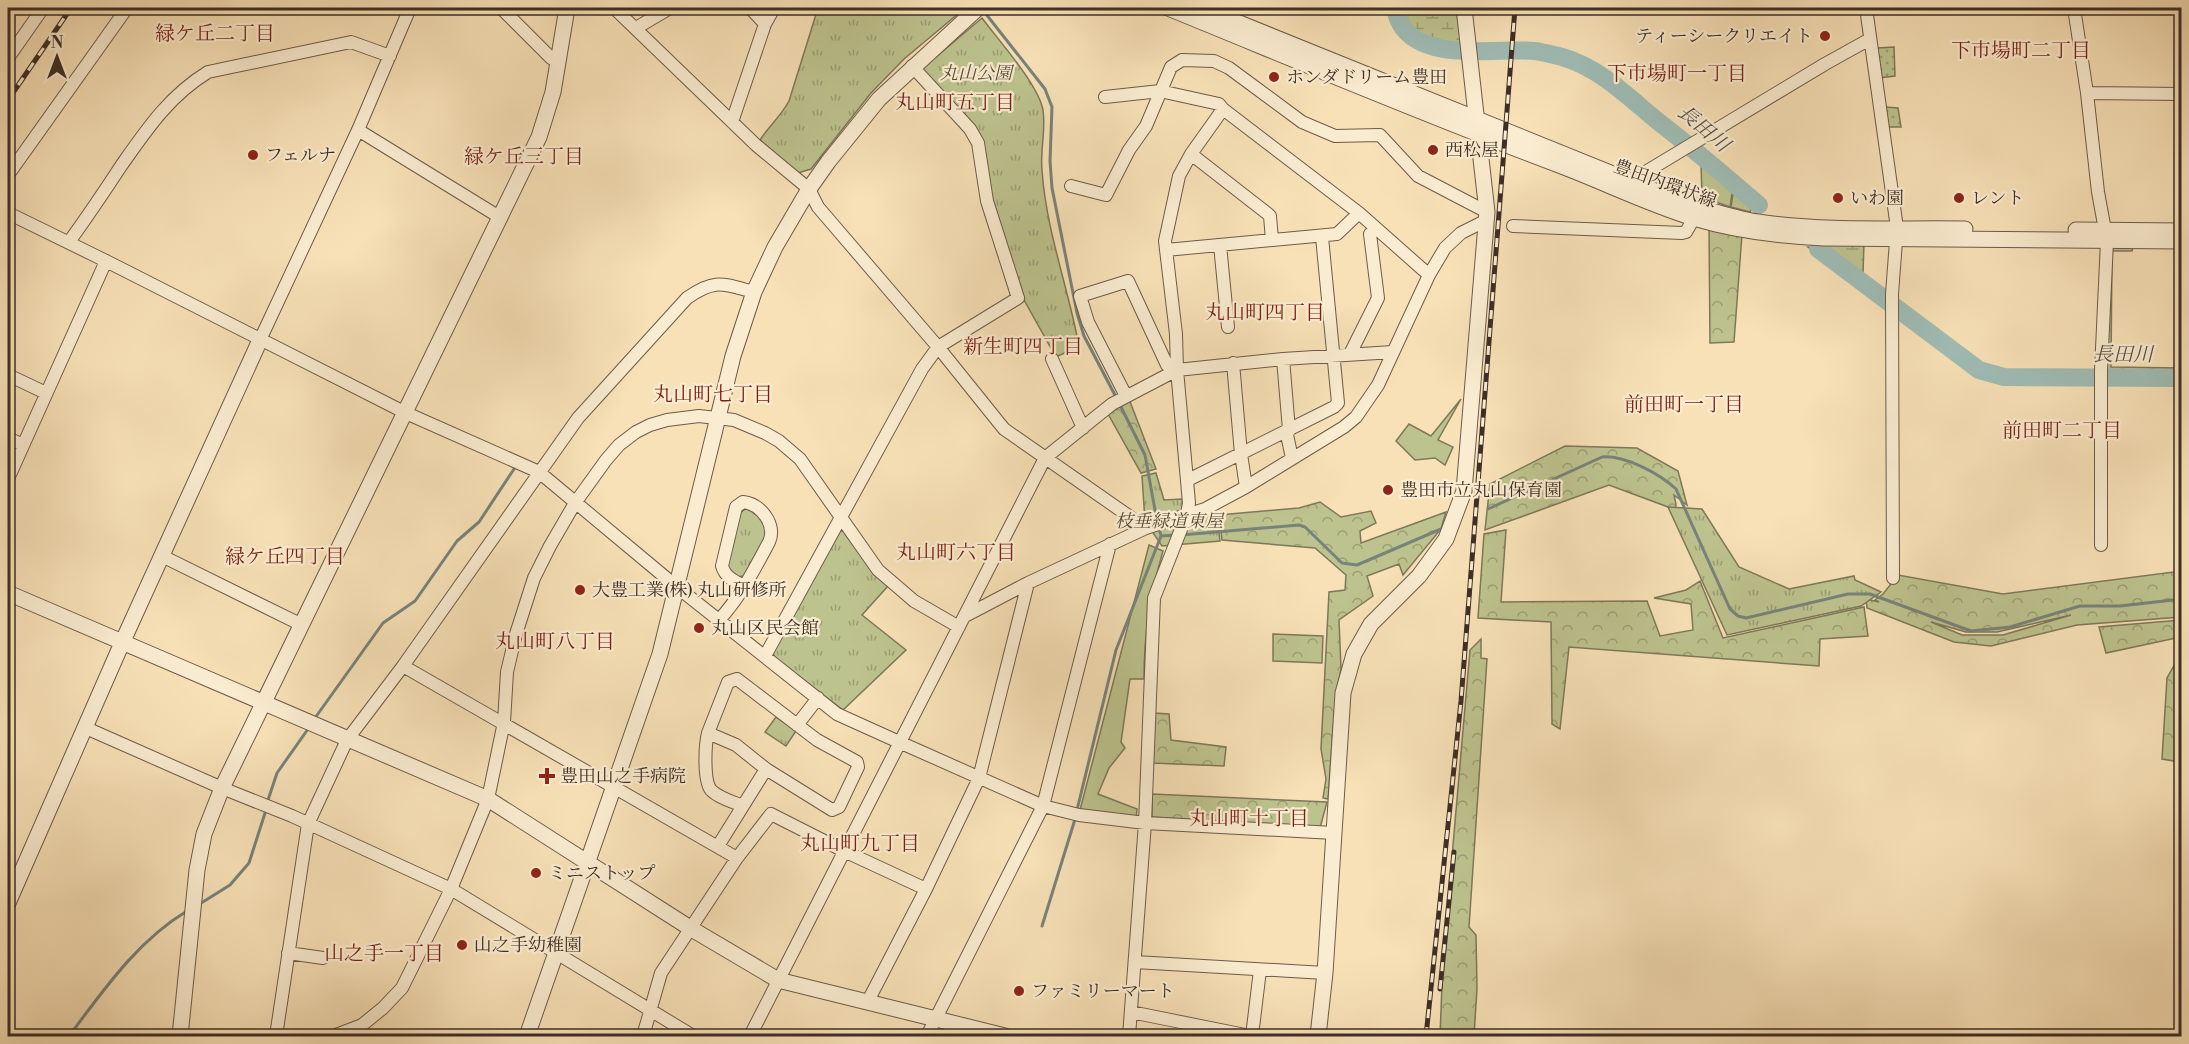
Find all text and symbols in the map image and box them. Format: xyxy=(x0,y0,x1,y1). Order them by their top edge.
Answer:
district label: 緑ケ丘二丁目 xyxy=(155,22,275,47)
place label: ティーシークリエイト xyxy=(1635,25,1813,48)
north arrow xyxy=(27,27,87,87)
marker: ティーシークリエイト xyxy=(1818,29,1832,43)
text: N xyxy=(51,33,64,53)
district label: 下市場町二丁目 xyxy=(1951,39,2091,64)
park label: 丸山公園 xyxy=(940,62,1015,85)
district label: 下市場町一丁目 xyxy=(1607,62,1747,87)
place label: ホンダドリーム豊田 xyxy=(1286,66,1447,89)
marker: ホンダドリーム豊田 xyxy=(1267,70,1281,84)
district label: 丸山町五丁目 xyxy=(895,91,1015,116)
water label: 長田川 xyxy=(1672,100,1736,159)
place label: 西松屋 xyxy=(1445,139,1499,162)
marker: 西松屋 xyxy=(1426,143,1440,157)
place label: フェルナ xyxy=(265,144,336,167)
district label: 緑ケ丘三丁目 xyxy=(464,145,584,170)
marker: フェルナ xyxy=(246,148,260,162)
street label: 豊田内環状線 xyxy=(1610,155,1720,213)
place label: いわ園 xyxy=(1850,187,1904,210)
place label: レント xyxy=(1971,187,2025,210)
marker: いわ園 xyxy=(1831,191,1845,205)
marker: レント xyxy=(1952,191,1966,205)
district label: 丸山町四丁目 xyxy=(1205,301,1325,326)
district label: 新生町四丁目 xyxy=(963,335,1083,360)
water label: 長田川 xyxy=(2093,343,2155,368)
district label: 丸山町七丁目 xyxy=(653,383,773,408)
district label: 前田町一丁目 xyxy=(1624,393,1744,418)
district label: 前田町二丁目 xyxy=(2002,419,2122,444)
place label: 豊田市立丸山保育園 xyxy=(1400,479,1562,502)
marker: 豊田市立丸山保育園 xyxy=(1381,483,1395,497)
park label: 枝垂緑道東屋 xyxy=(1115,510,1225,533)
district label: 丸山町六丁目 xyxy=(896,541,1016,566)
district label: 緑ケ丘四丁目 xyxy=(225,545,345,570)
place label: 大豊工業(株) 丸山研修所 xyxy=(592,579,787,602)
marker: 大豊工業(株) 丸山研修所 xyxy=(573,583,587,597)
place label: 丸山区民会館 xyxy=(711,617,819,640)
marker: 丸山区民会館 xyxy=(692,621,706,635)
district label: 丸山町八丁目 xyxy=(495,630,615,655)
place label: 豊田山之手病院 xyxy=(560,765,686,788)
marker: 豊田山之手病院 xyxy=(538,767,556,785)
district label: 丸山町十丁目 xyxy=(1189,807,1309,832)
district label: 丸山町九丁目 xyxy=(800,832,920,857)
place label: ミニストップ xyxy=(548,862,655,885)
marker: ミニストップ xyxy=(529,866,543,880)
place label: 山之手幼稚園 xyxy=(474,934,582,957)
marker: 山之手幼稚園 xyxy=(455,938,469,952)
district label: 山之手一丁目 xyxy=(324,942,444,967)
place label: ファミリーマート xyxy=(1031,980,1175,1003)
marker: ファミリーマート xyxy=(1012,984,1026,998)

